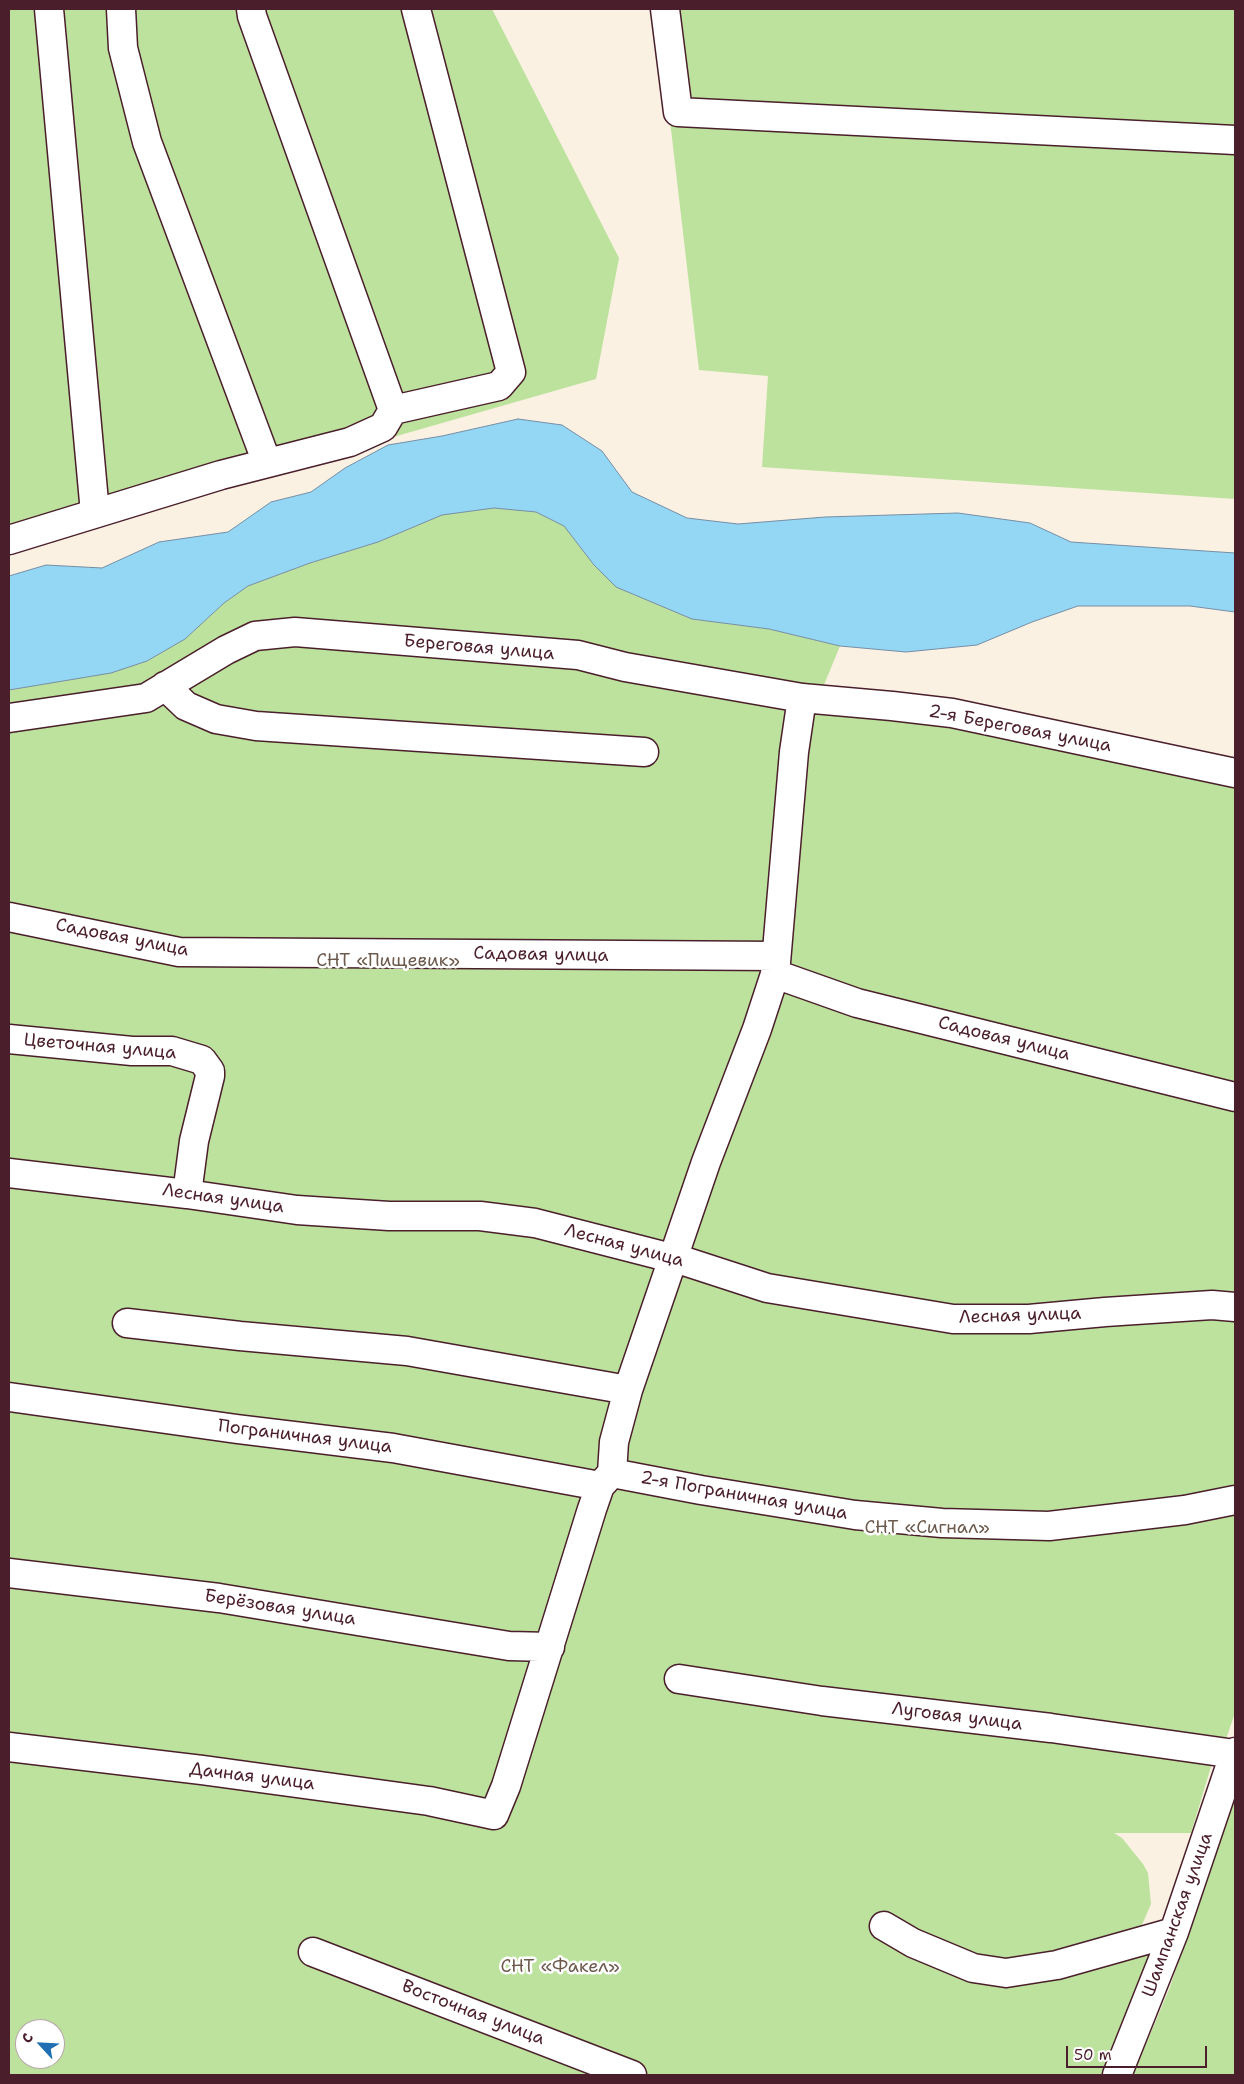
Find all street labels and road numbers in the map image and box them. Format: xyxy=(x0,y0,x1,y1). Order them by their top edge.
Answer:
street label: Береговая улица xyxy=(403,631,555,665)
street label: 2-я Береговая улица xyxy=(927,701,1113,757)
street label: Садовая улица xyxy=(54,914,190,962)
street label: Садовая улица xyxy=(473,943,609,967)
street label: Садовая улица xyxy=(936,1012,1072,1066)
street label: Цветочная улица xyxy=(23,1030,177,1064)
street label: Лесная улица xyxy=(161,1180,285,1218)
street label: Лесная улица xyxy=(562,1220,686,1272)
street label: Лесная улица xyxy=(958,1303,1082,1329)
street label: Пограничная улица xyxy=(217,1416,393,1458)
street label: 2-я Пограничная улица xyxy=(639,1467,849,1525)
street label: Берёзовая улица xyxy=(203,1585,357,1631)
street label: Луговая улица xyxy=(891,1698,1023,1736)
street label: Дачная улица xyxy=(188,1759,316,1795)
street label: Шампанская улица xyxy=(1138,1830,1218,2000)
street label: Восточная улица xyxy=(399,1976,547,2050)

